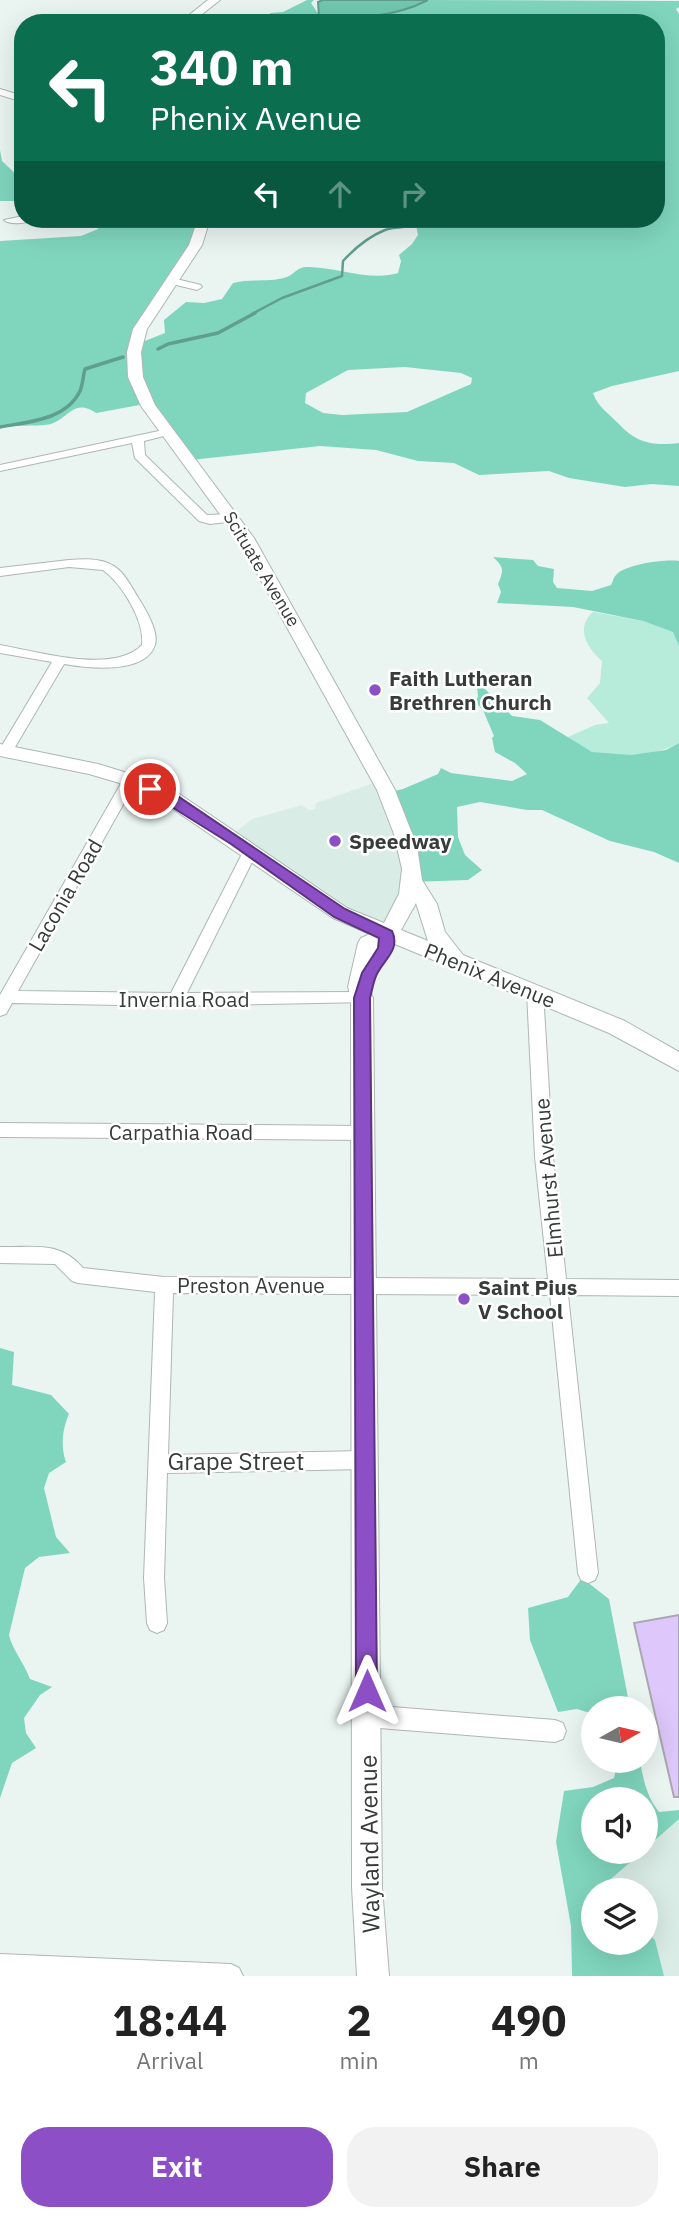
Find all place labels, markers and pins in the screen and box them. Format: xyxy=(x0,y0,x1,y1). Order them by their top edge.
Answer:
place label: Faith Lutheran Brethren Church xyxy=(389,664,552,716)
marker: Faith Lutheran Brethren Church xyxy=(367,682,383,698)
pin xyxy=(120,759,180,819)
place label: Speedway xyxy=(349,827,452,855)
marker: Speedway xyxy=(327,833,343,849)
place label: Saint Pius V School xyxy=(478,1273,577,1325)
marker: Saint Pius V School xyxy=(456,1291,472,1307)

